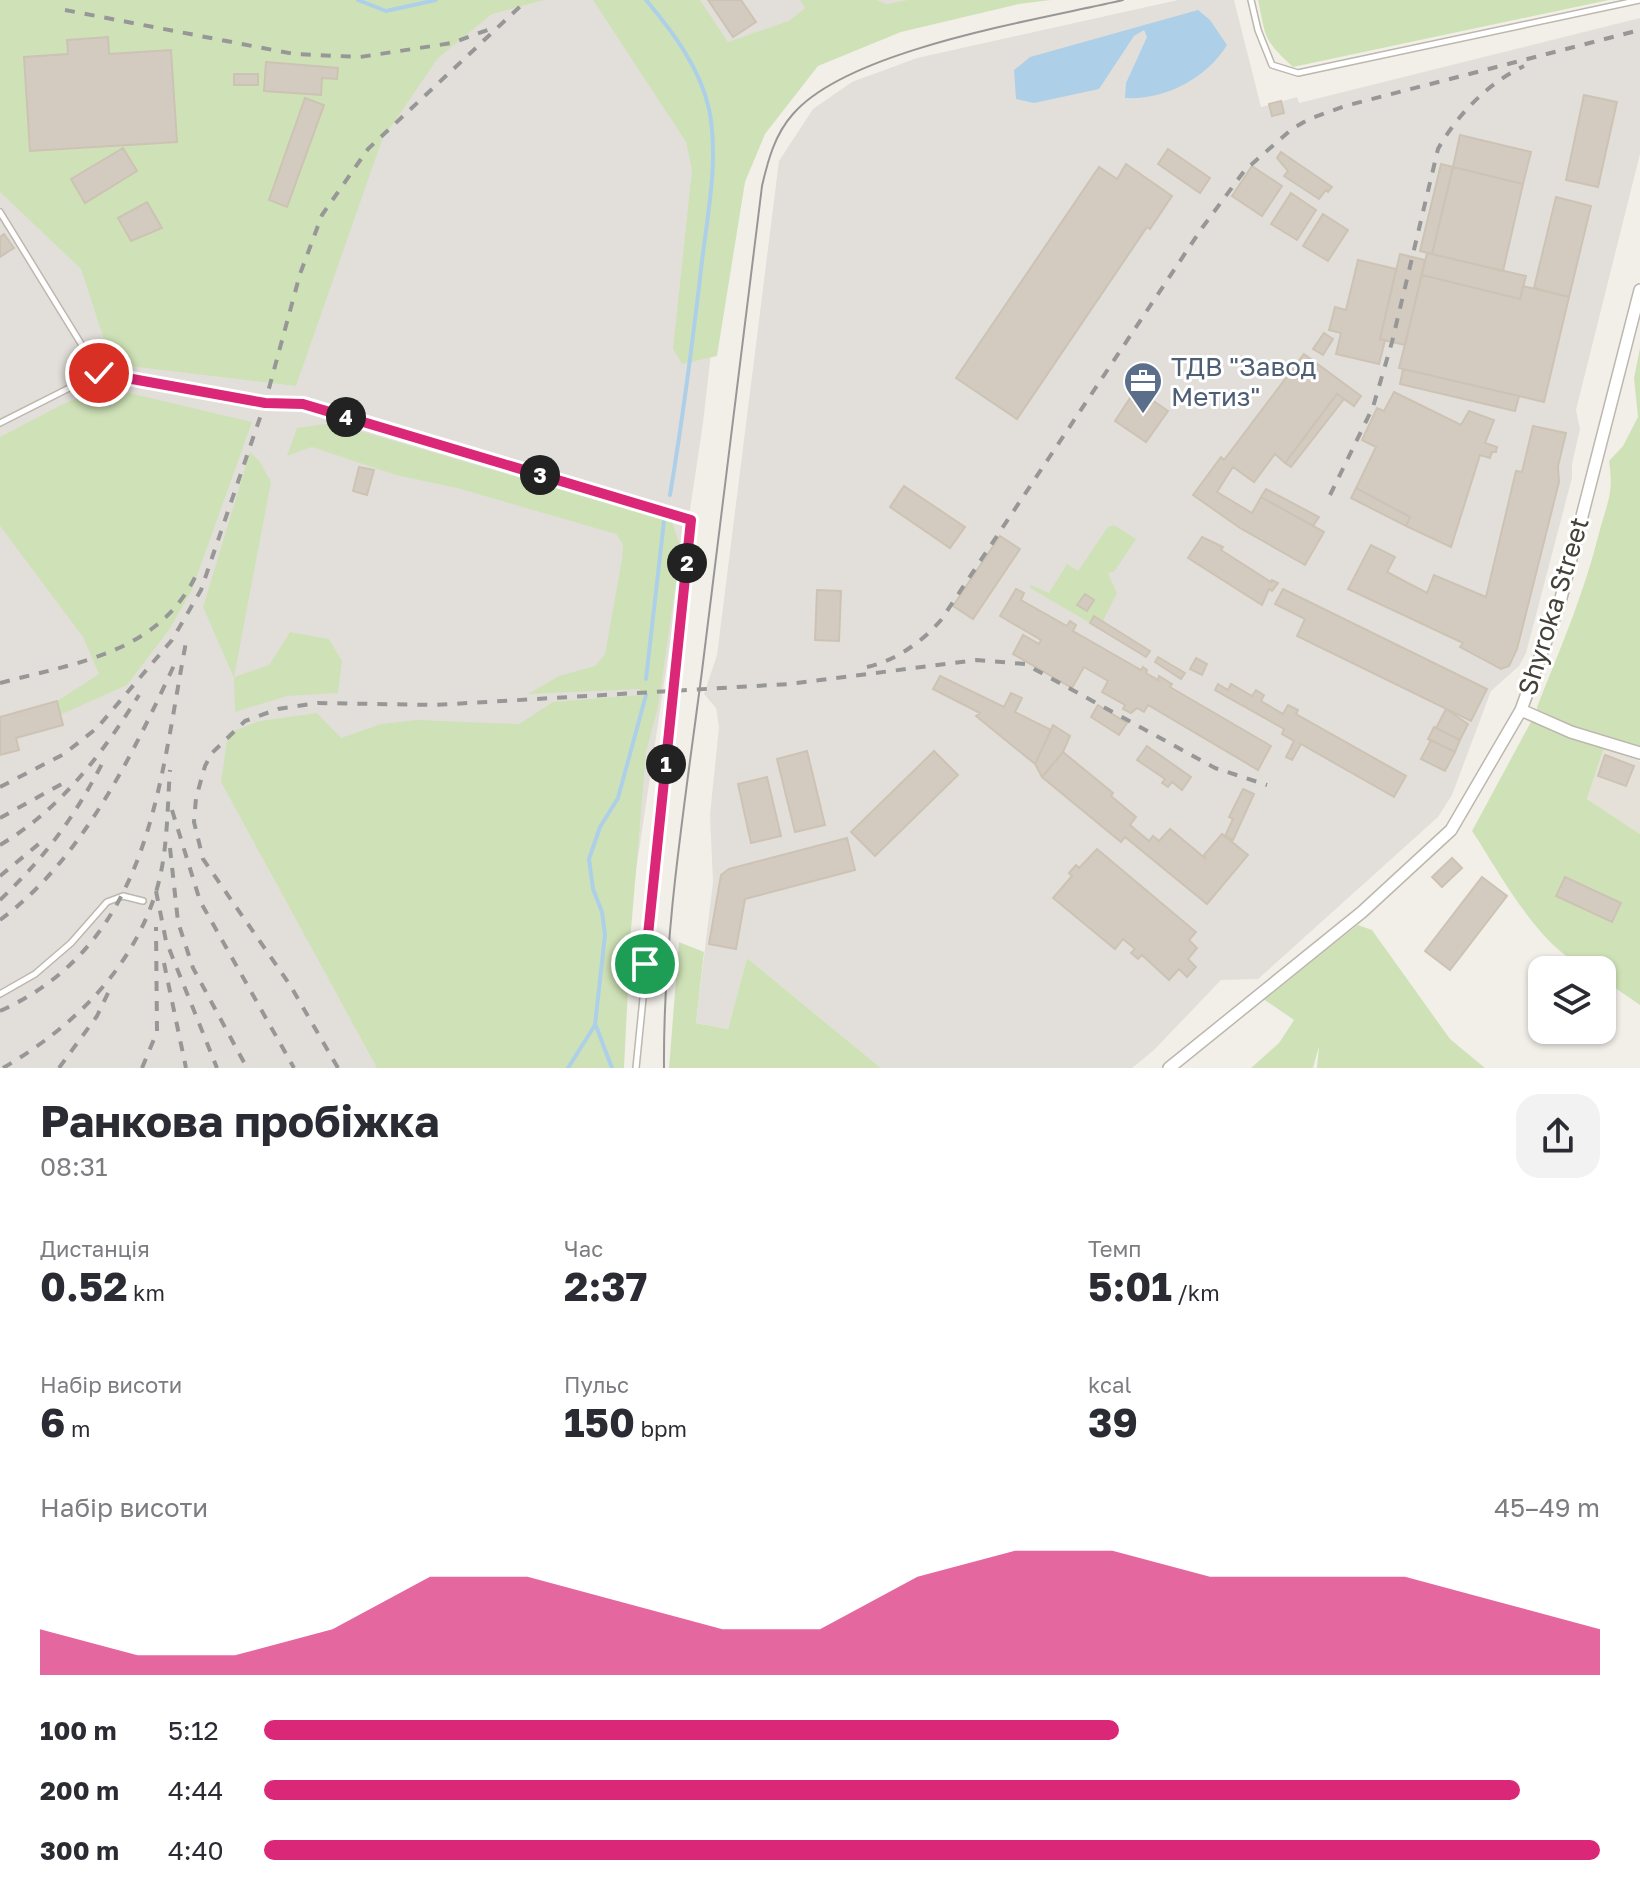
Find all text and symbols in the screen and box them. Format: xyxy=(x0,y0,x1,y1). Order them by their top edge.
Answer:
pin xyxy=(65,339,133,407)
icon: check xyxy=(77,351,121,395)
place label: ТДВ "Завод Метиз" xyxy=(1171,351,1316,412)
office icon: ТДВ "Завод Метиз" xyxy=(1122,360,1164,415)
pin: 4 xyxy=(326,397,366,437)
text: 4 xyxy=(339,403,353,430)
pin: 3 xyxy=(520,455,560,495)
text: 3 xyxy=(533,461,547,488)
street label: Shyroka Street xyxy=(1511,513,1595,699)
pin: 2 xyxy=(667,543,707,583)
text: 2 xyxy=(680,549,694,576)
pin: 1 xyxy=(646,744,686,784)
text: 1 xyxy=(660,750,672,777)
pin xyxy=(611,930,679,998)
icon: arrive xyxy=(623,942,667,986)
map controls xyxy=(1528,956,1616,1044)
button: layers xyxy=(1528,956,1616,1044)
text: Ранкова пробіжка xyxy=(40,1094,439,1147)
button: share xyxy=(1516,1094,1600,1178)
text: 08:31 xyxy=(40,1151,108,1182)
text: Дистанція xyxy=(40,1235,150,1262)
text: Час xyxy=(564,1235,603,1262)
text: Темп xyxy=(1088,1235,1141,1262)
text: 0.52 xyxy=(40,1262,128,1310)
text: 2:37 xyxy=(564,1262,647,1310)
text: 5:01 xyxy=(1088,1262,1172,1310)
text: km xyxy=(128,1279,165,1306)
text: /km xyxy=(1172,1279,1220,1306)
text: Набір висоти xyxy=(40,1371,182,1398)
text: Пульс xyxy=(564,1371,629,1398)
text: kcal xyxy=(1088,1371,1131,1398)
text: 6 xyxy=(40,1398,65,1446)
text: 150 xyxy=(564,1398,635,1446)
text: 39 xyxy=(1088,1398,1138,1446)
text: m xyxy=(65,1415,90,1442)
text: bpm xyxy=(635,1415,687,1442)
text: Набір висоти xyxy=(40,1492,208,1523)
text: 45–49 m xyxy=(1494,1492,1600,1523)
text: 100 m xyxy=(40,1715,116,1746)
text: 5:12 xyxy=(168,1715,219,1746)
text: 200 m xyxy=(40,1775,119,1806)
text: 4:44 xyxy=(168,1775,223,1806)
text: 300 m xyxy=(40,1835,119,1866)
text: 4:40 xyxy=(168,1835,224,1866)

